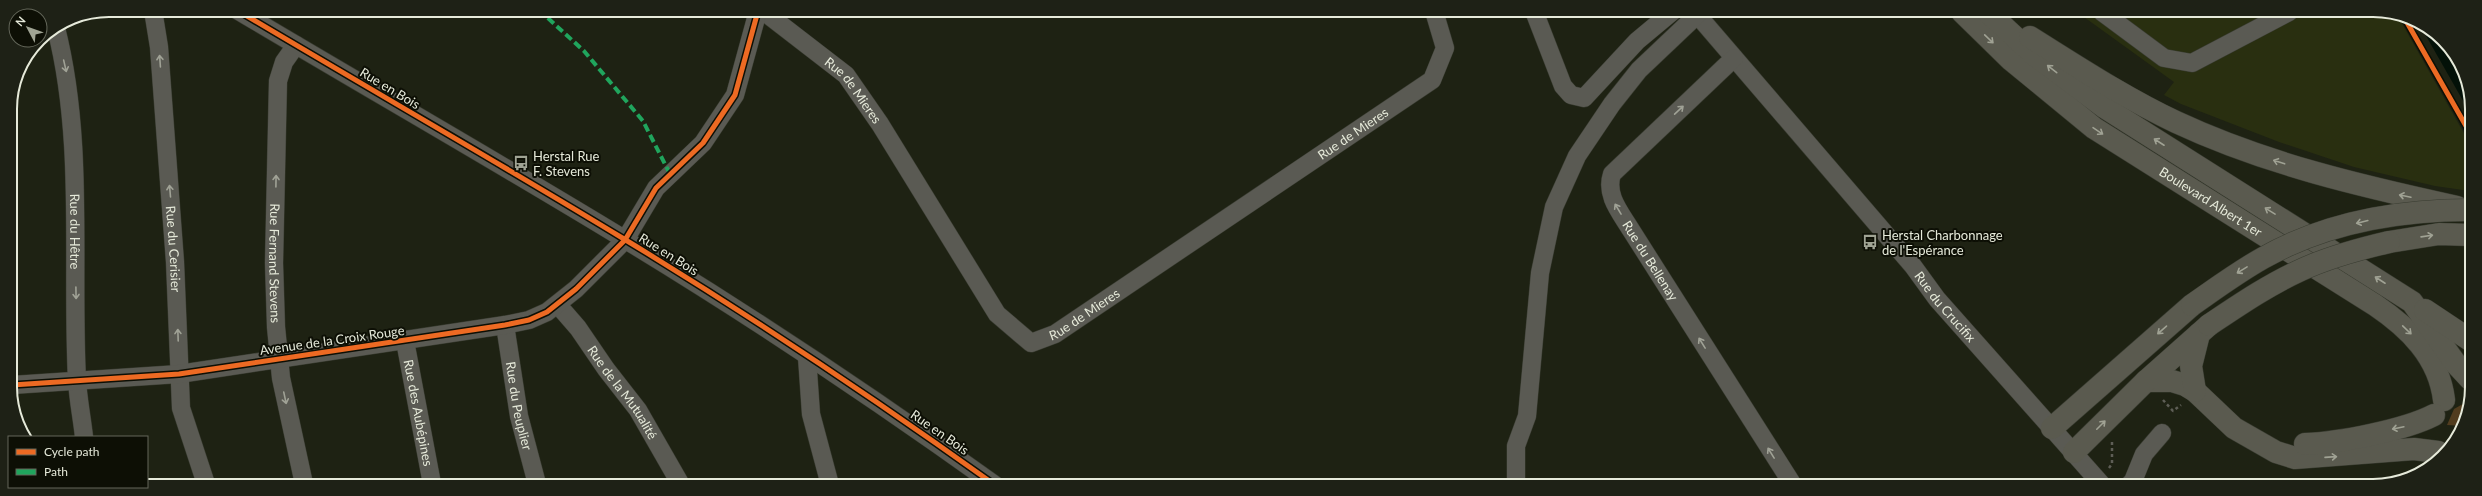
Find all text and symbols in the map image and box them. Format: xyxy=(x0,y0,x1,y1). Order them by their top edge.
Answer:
north arrow xyxy=(8,8,48,48)
text: N xyxy=(12,14,28,29)
one-way arrow xyxy=(1984,35,1994,44)
street label: Rue de Mieres xyxy=(822,54,885,127)
one-way arrow xyxy=(157,55,164,68)
one-way arrow xyxy=(61,59,69,72)
street label: Rue en Bois xyxy=(357,64,423,112)
one-way arrow xyxy=(2046,65,2057,74)
street label: Rue de Mieres xyxy=(1314,104,1391,163)
one-way arrow xyxy=(1673,106,1683,115)
one-way arrow xyxy=(2093,126,2104,135)
one-way arrow xyxy=(2153,138,2165,146)
place label: Herstal Rue F. Stevens xyxy=(533,148,600,179)
bus stop icon: Herstal Rue F. Stevens xyxy=(512,154,530,172)
one-way arrow xyxy=(2273,158,2286,165)
street label: Boulevard Albert 1er xyxy=(2157,163,2265,240)
one-way arrow xyxy=(272,175,280,188)
one-way arrow xyxy=(166,185,173,198)
one-way arrow xyxy=(2398,191,2411,199)
street label: Rue du Hêtre xyxy=(67,194,83,270)
street label: Rue Fernand Stevens xyxy=(266,203,284,324)
one-way arrow xyxy=(1614,203,1622,215)
street label: Rue du Cerisier xyxy=(163,205,184,293)
one-way arrow xyxy=(2265,207,2276,215)
street label: Rue du Bellenay xyxy=(1619,218,1682,304)
one-way arrow xyxy=(2356,218,2369,226)
place label: Herstal Charbonnage de l'Espérance xyxy=(1882,227,2003,258)
street label: Rue en Bois xyxy=(636,229,702,279)
one-way arrow xyxy=(2420,232,2433,240)
bus stop icon: Herstal Charbonnage de l'Espérance xyxy=(1861,233,1879,251)
one-way arrow xyxy=(2236,267,2248,275)
street label: Rue du Crucifix xyxy=(1911,268,1980,346)
one-way arrow xyxy=(2375,276,2386,284)
street label: Rue de Mieres xyxy=(1047,285,1123,344)
one-way arrow xyxy=(72,286,79,299)
street label: Avenue de la Croix Rouge xyxy=(259,322,406,358)
one-way arrow xyxy=(2157,325,2167,335)
one-way arrow xyxy=(2402,325,2412,335)
one-way arrow xyxy=(174,329,181,342)
one-way arrow xyxy=(1698,338,1706,349)
street label: Rue de la Mutualité xyxy=(584,342,661,442)
street label: Rue des Aubépines xyxy=(401,358,437,468)
street label: Rue du Peuplier xyxy=(503,360,536,452)
one-way arrow xyxy=(282,391,290,404)
street label: Rue en Bois xyxy=(908,406,972,458)
one-way arrow xyxy=(2096,420,2106,430)
one-way arrow xyxy=(2391,424,2404,432)
legend xyxy=(8,436,148,488)
text: Cycle path xyxy=(44,444,99,459)
one-way arrow xyxy=(1767,447,1775,459)
one-way arrow xyxy=(2324,453,2337,460)
text: Path xyxy=(44,464,68,479)

